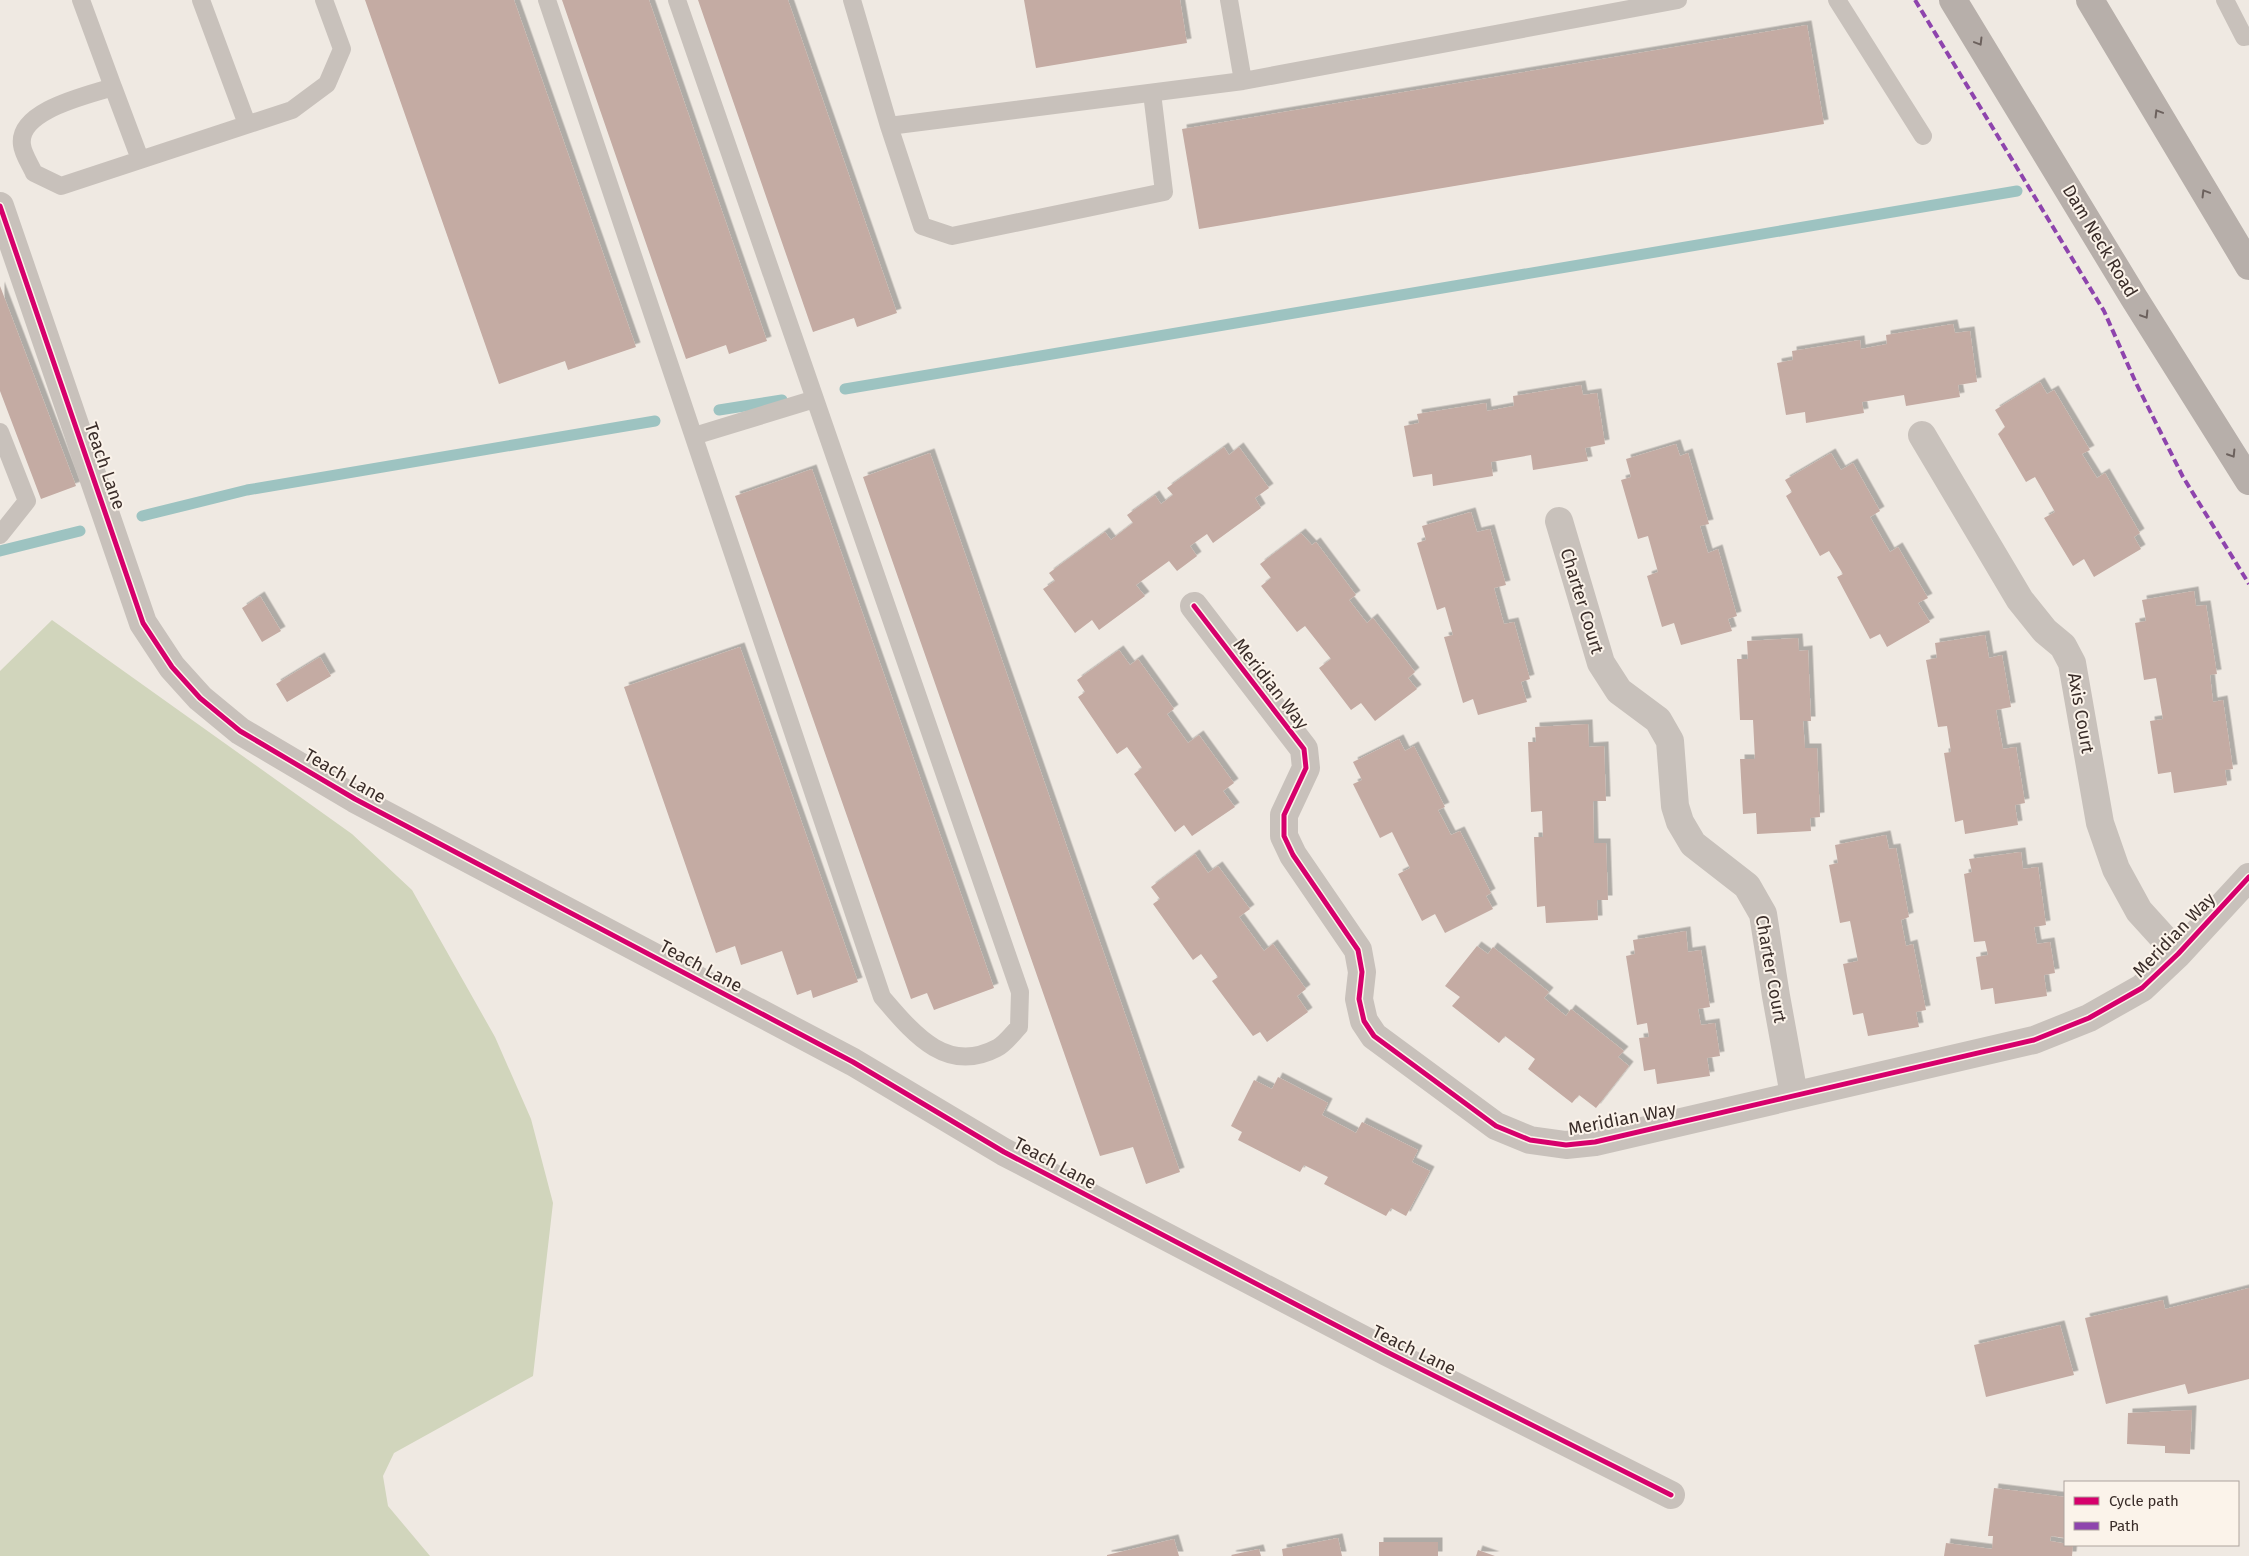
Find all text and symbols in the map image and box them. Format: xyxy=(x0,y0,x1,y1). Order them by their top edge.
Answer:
one-way arrow xyxy=(1972,36,1982,45)
one-way arrow xyxy=(2154,109,2164,118)
street label: Dam Neck Road xyxy=(2058,181,2142,301)
one-way arrow xyxy=(2202,190,2212,199)
one-way arrow xyxy=(2139,309,2148,319)
street label: Teach Lane xyxy=(80,420,130,512)
one-way arrow xyxy=(2226,448,2235,458)
street label: Charter Court xyxy=(1556,546,1609,657)
street label: Meridian Way xyxy=(1229,634,1313,734)
street label: Axis Court xyxy=(2063,671,2099,756)
street label: Teach Lane xyxy=(300,744,390,808)
street label: Meridian Way xyxy=(2128,888,2220,982)
street label: Charter Court xyxy=(1751,913,1791,1025)
street label: Teach Lane xyxy=(656,935,746,997)
street label: Meridian Way xyxy=(1566,1098,1678,1140)
street label: Teach Lane xyxy=(1010,1132,1100,1194)
street label: Teach Lane xyxy=(1368,1320,1460,1380)
legend xyxy=(2064,1481,2239,1546)
text: Cycle path xyxy=(2109,1492,2179,1510)
text: Path xyxy=(2109,1517,2139,1535)

